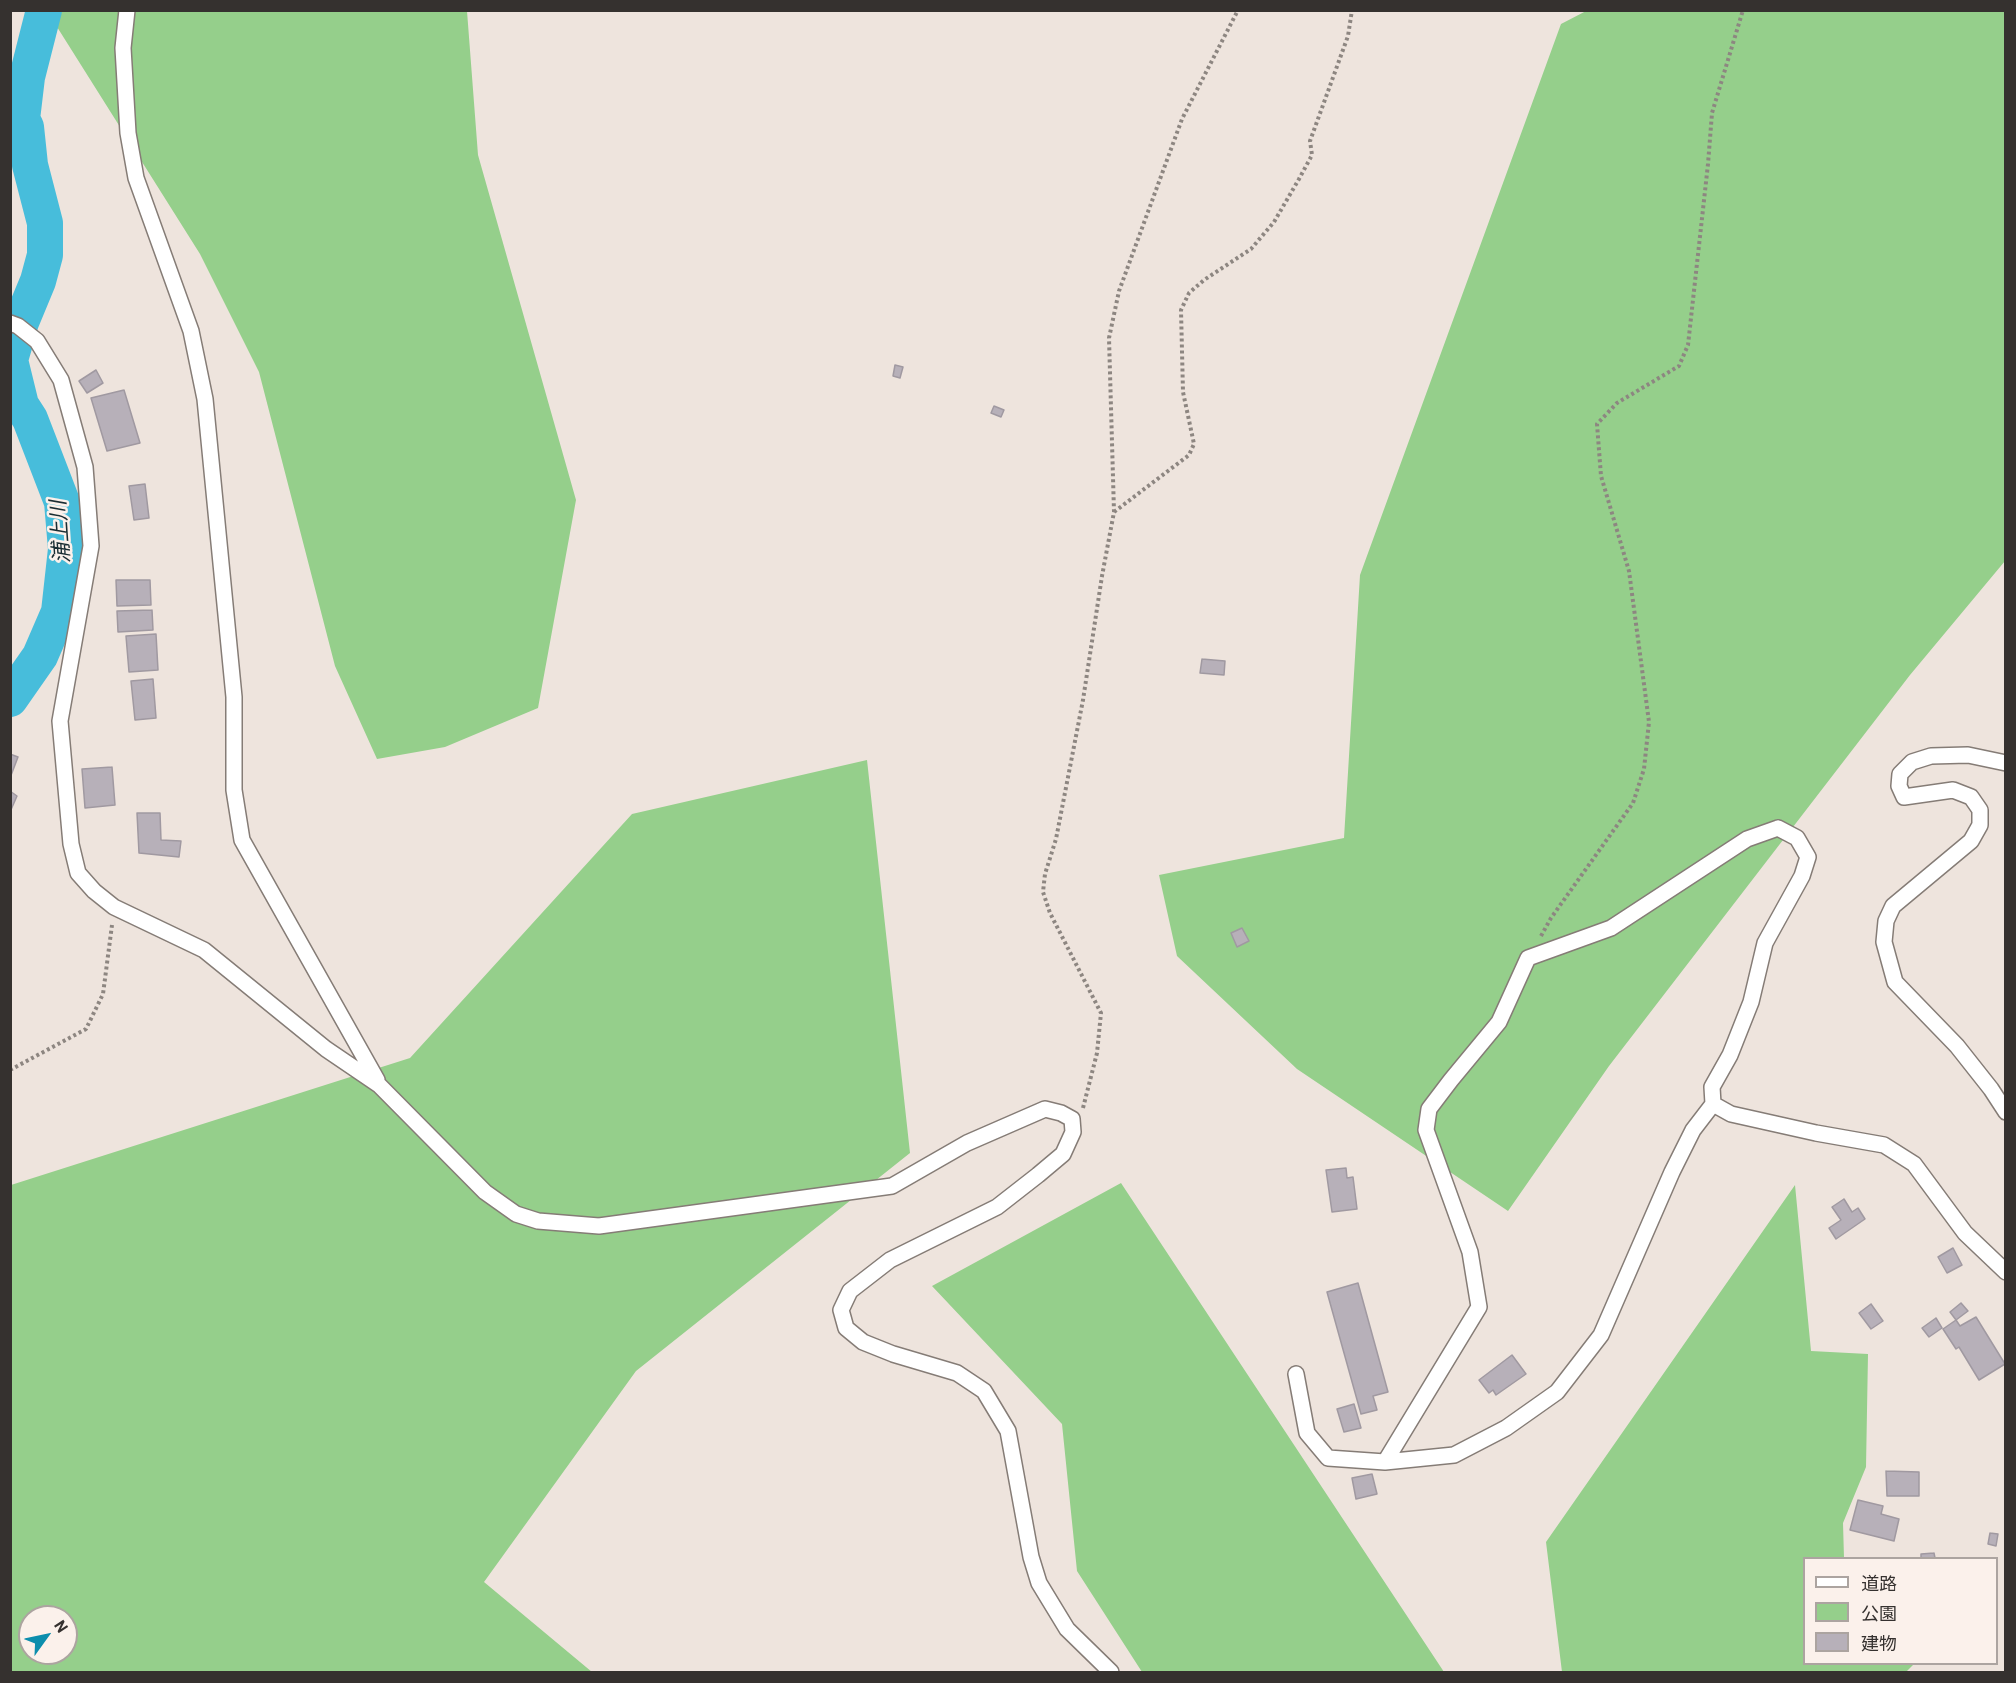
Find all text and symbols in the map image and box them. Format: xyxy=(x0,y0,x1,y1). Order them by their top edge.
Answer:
water label: 浦上川 xyxy=(45,500,75,564)
legend xyxy=(1803,1557,1998,1665)
text: 道路 xyxy=(1861,1572,1897,1594)
text: 公園 xyxy=(1861,1602,1897,1624)
north arrow xyxy=(18,1605,78,1665)
text: N xyxy=(51,1616,73,1636)
text: 建物 xyxy=(1861,1632,1897,1654)

